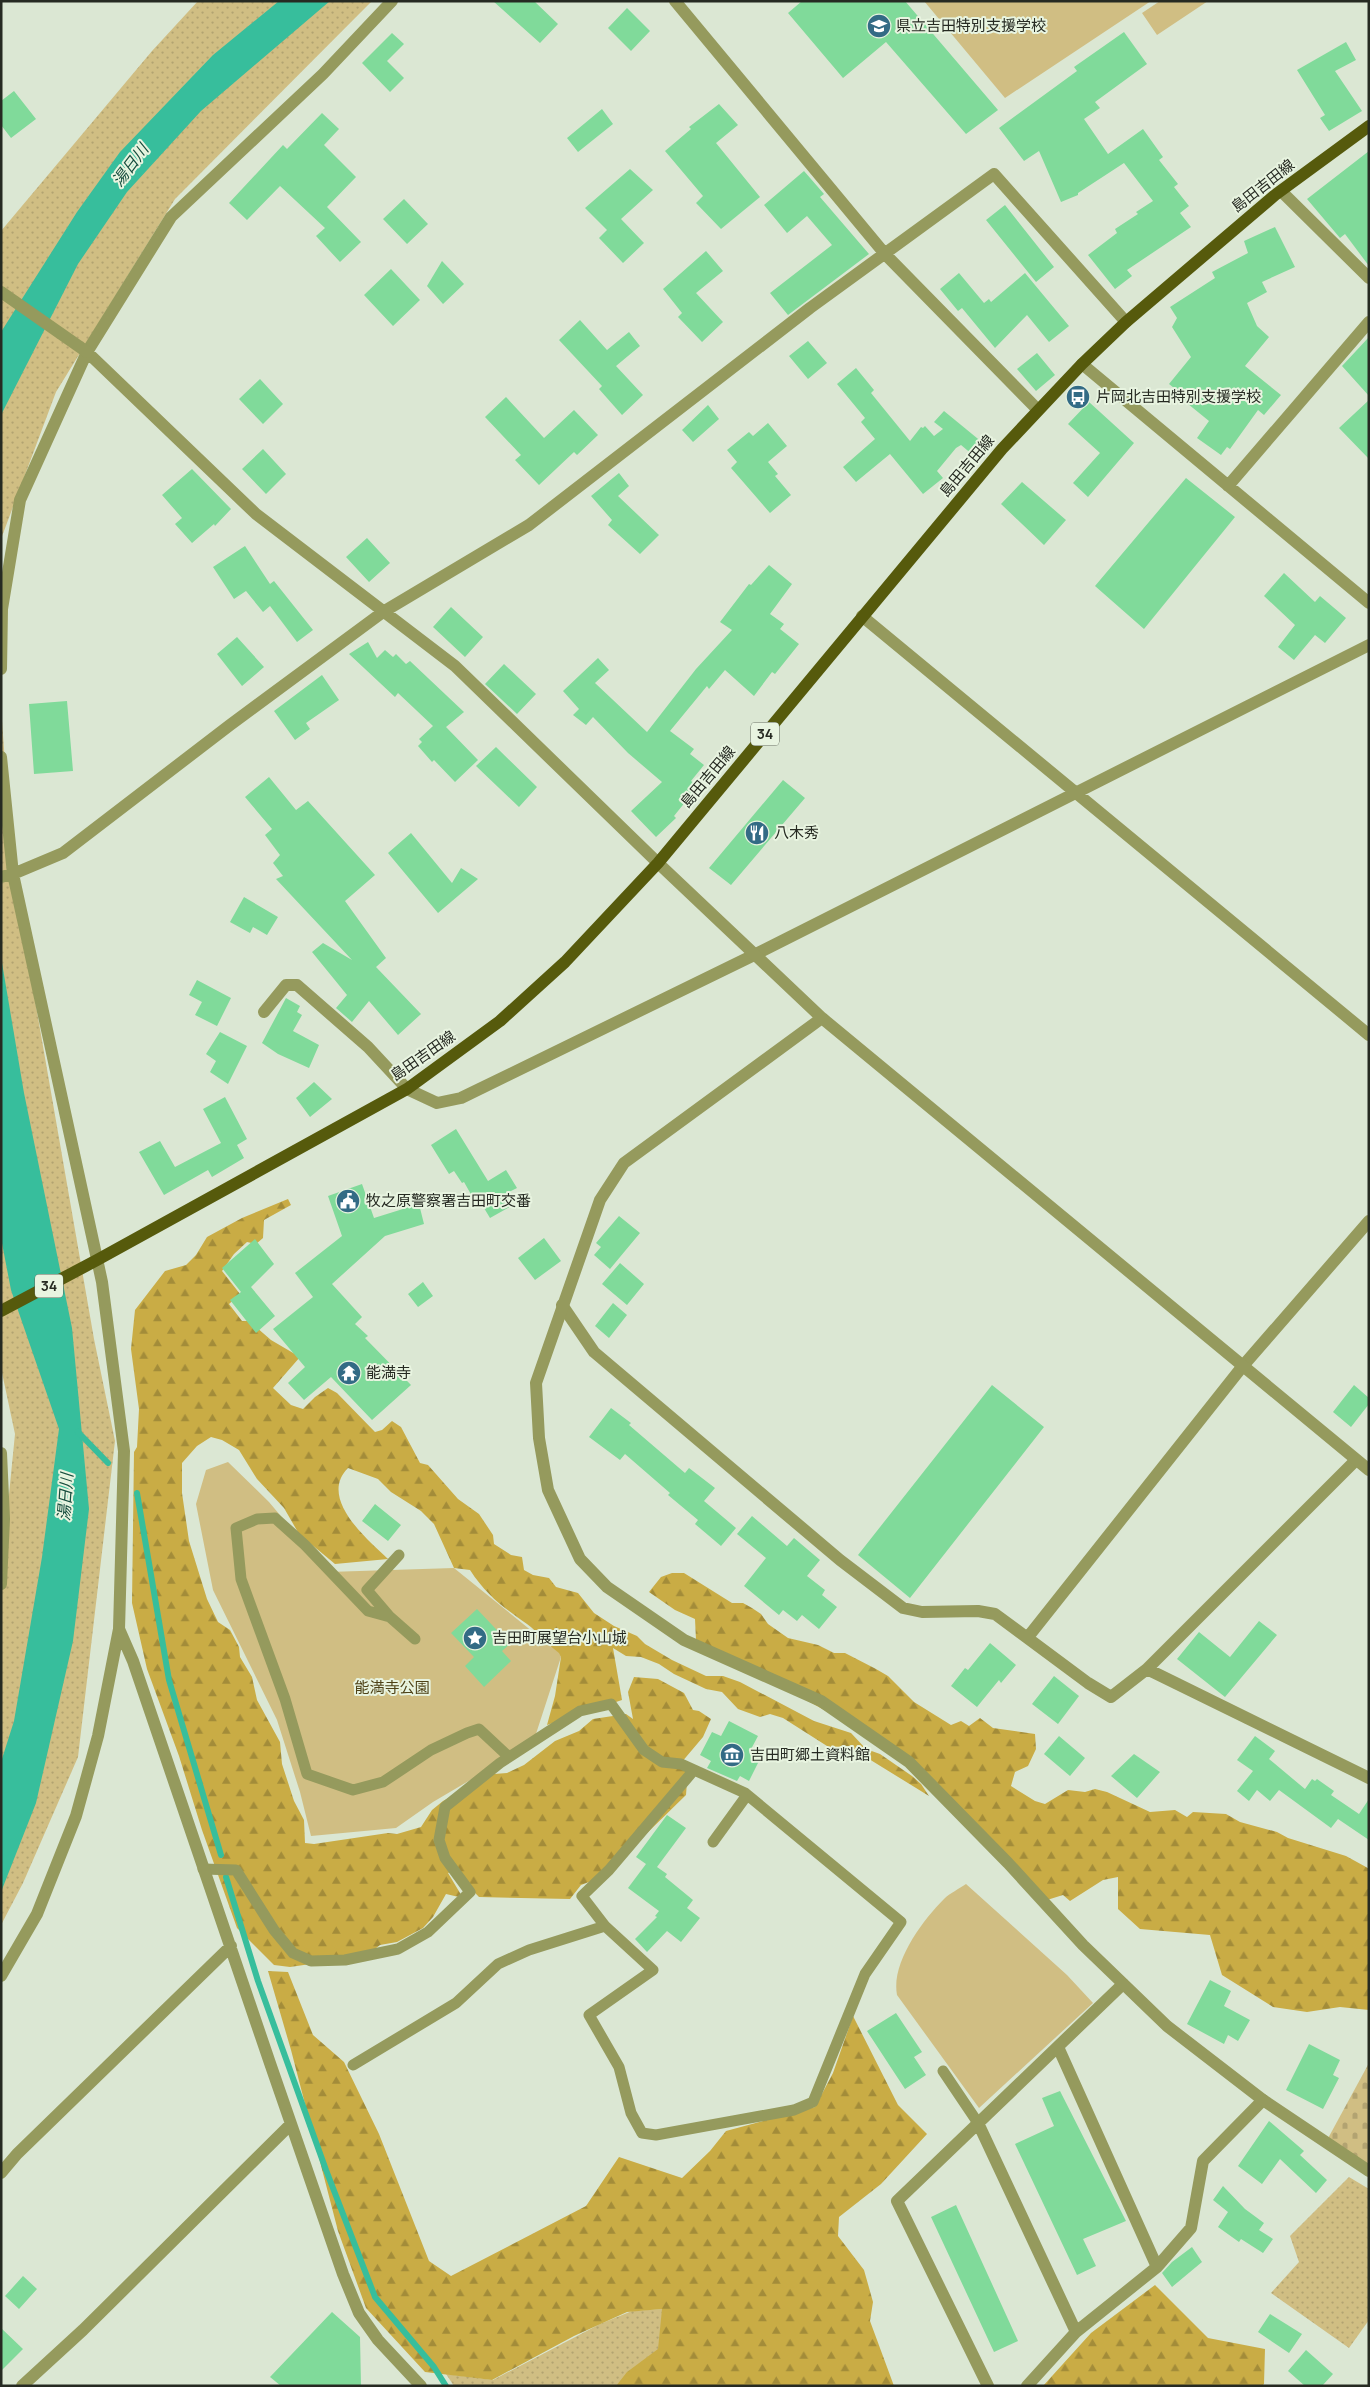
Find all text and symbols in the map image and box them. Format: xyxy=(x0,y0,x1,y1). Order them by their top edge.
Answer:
school or university icon: 県立吉田特別支援学校 xyxy=(866,13,892,39)
place label: 県立吉田特別支援学校 xyxy=(896,15,1046,36)
water label: 湯日川 xyxy=(107,138,154,191)
street label: 島田吉田線 xyxy=(1227,154,1299,217)
bus stop icon: 片岡北吉田特別支援学校 xyxy=(1065,384,1091,410)
place label: 片岡北吉田特別支援学校 xyxy=(1096,386,1261,407)
street label: 島田吉田線 xyxy=(934,430,999,501)
road number: 34 xyxy=(751,722,779,746)
street label: 島田吉田線 xyxy=(675,741,740,812)
restaurant icon: 八木秀 xyxy=(744,820,770,846)
place label: 八木秀 xyxy=(774,822,819,843)
street label: 島田吉田線 xyxy=(386,1025,459,1086)
public building icon: 牧之原警察署吉田町交番 xyxy=(335,1188,361,1214)
place label: 牧之原警察署吉田町交番 xyxy=(366,1190,531,1211)
road number: 34 xyxy=(35,1274,63,1298)
temple icon: 能満寺 xyxy=(336,1360,362,1386)
place label: 能満寺 xyxy=(366,1362,411,1383)
water label: 湯日川 xyxy=(52,1470,78,1522)
place icon: 吉田町展望台小山城 xyxy=(462,1625,488,1651)
place label: 吉田町展望台小山城 xyxy=(492,1627,627,1648)
park label: 能満寺公園 xyxy=(354,1677,430,1698)
museum icon: 吉田町郷土資料館 xyxy=(719,1742,745,1768)
place label: 吉田町郷土資料館 xyxy=(750,1744,870,1765)

